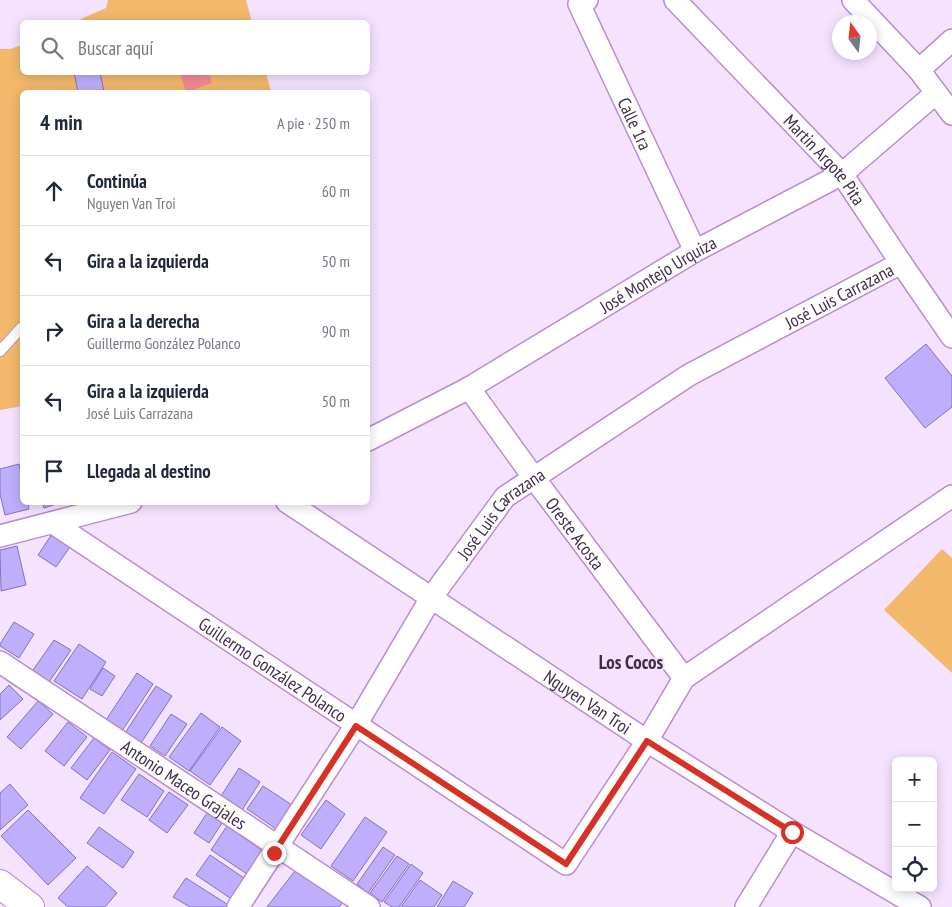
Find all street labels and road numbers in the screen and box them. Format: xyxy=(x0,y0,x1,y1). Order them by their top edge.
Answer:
street label: Calle 1ra xyxy=(613,94,657,153)
street label: Martin Argote Pita xyxy=(779,109,871,209)
street label: José Montejo Urquiza xyxy=(594,231,720,318)
street label: José Luis Carrazana xyxy=(780,258,897,334)
street label: José Luis Carrazana xyxy=(451,462,549,565)
street label: Oreste Acosta xyxy=(541,493,610,574)
street label: Guillermo González Polanco xyxy=(194,612,351,727)
street label: Nguyen Van Troi xyxy=(540,664,636,739)
street label: Antonio Maceo Grajales xyxy=(117,734,251,834)

